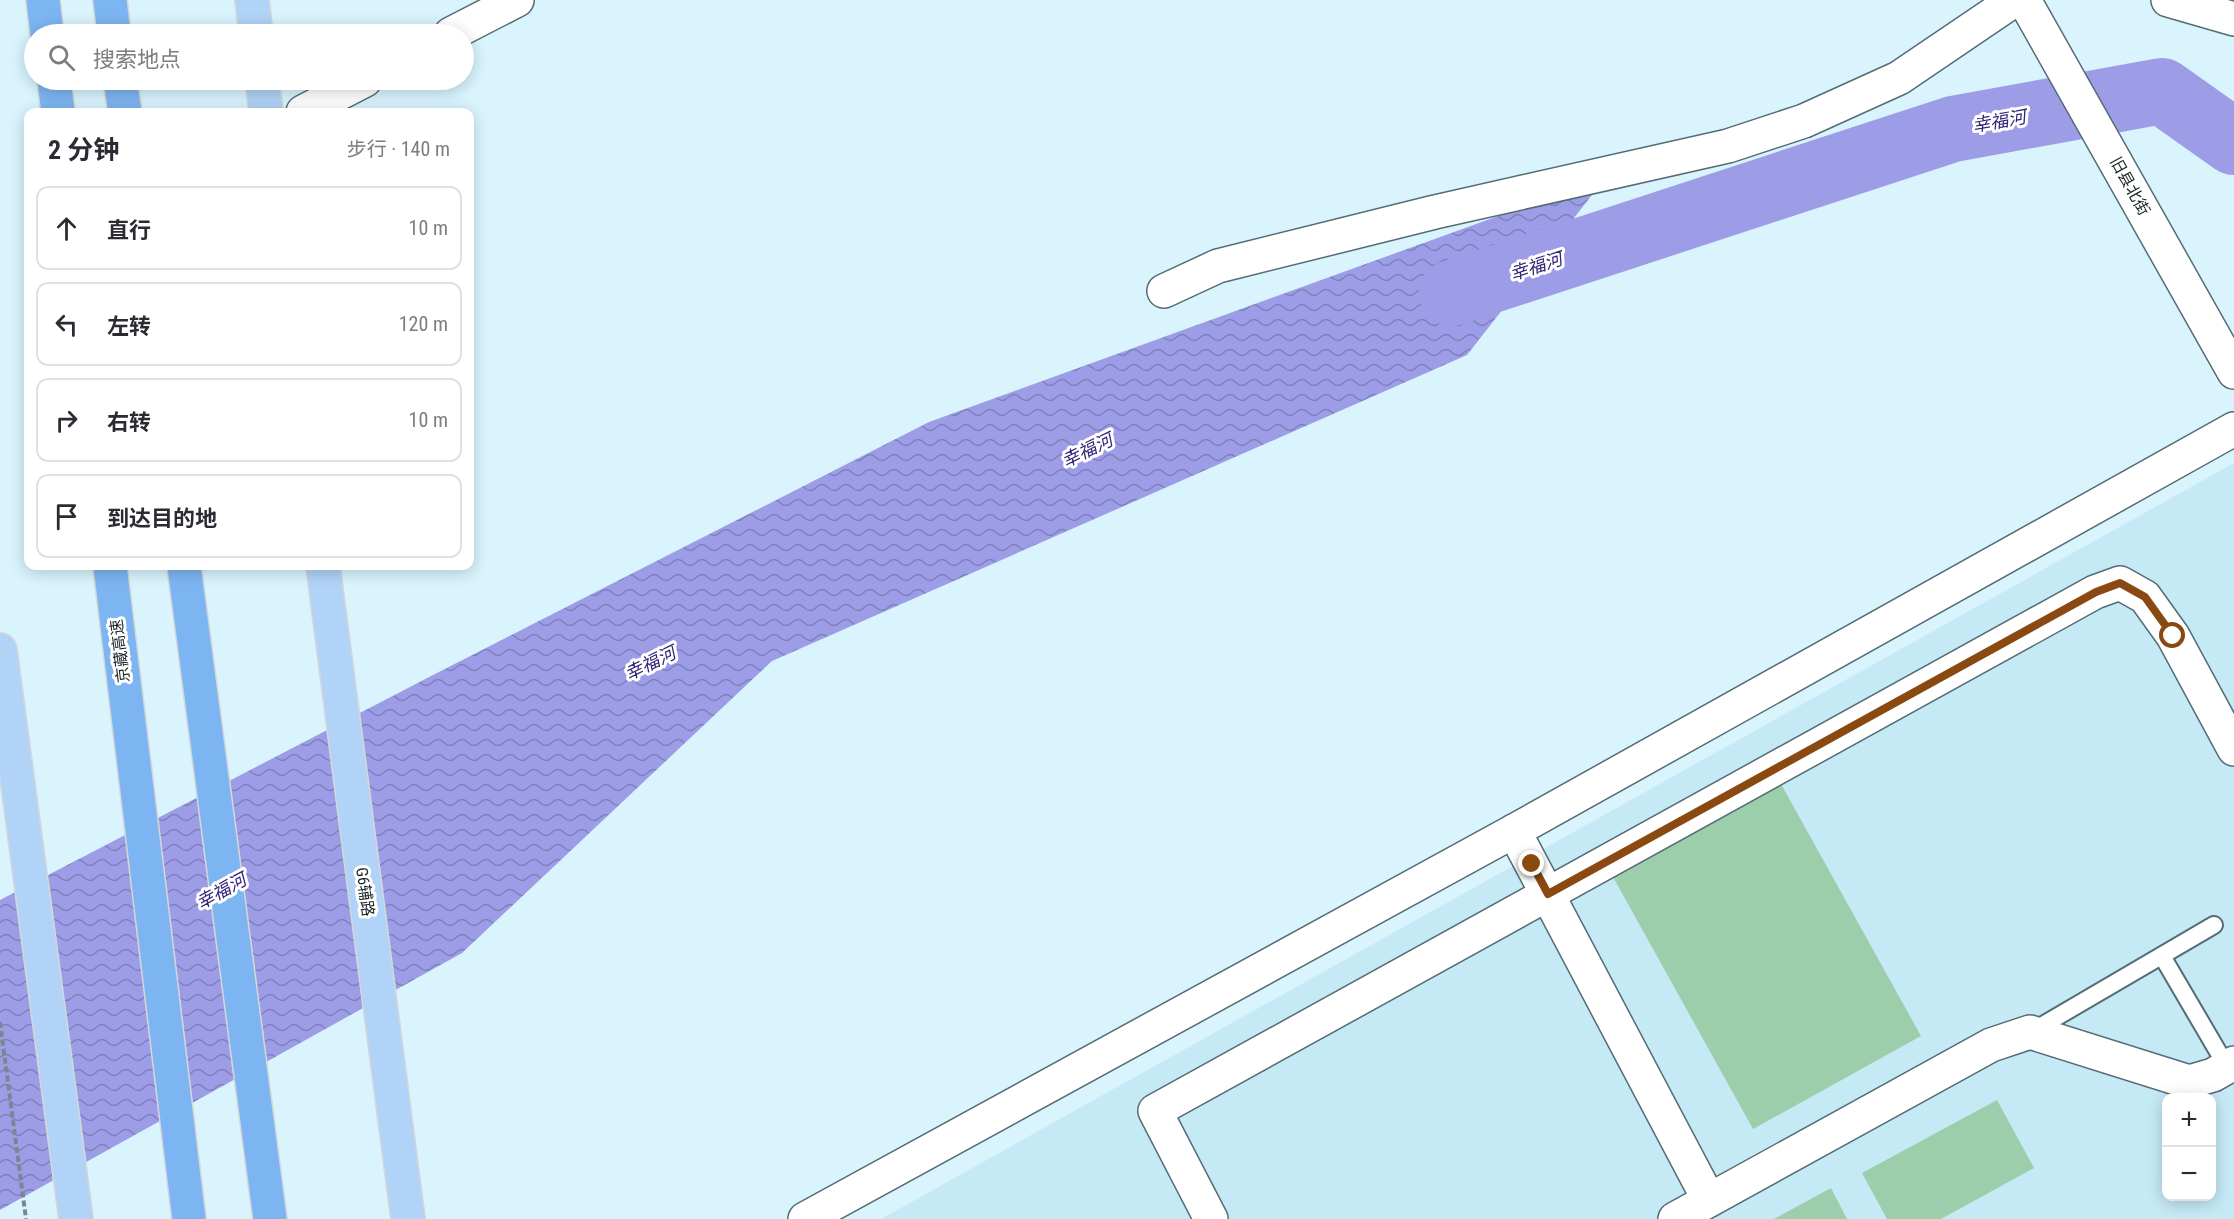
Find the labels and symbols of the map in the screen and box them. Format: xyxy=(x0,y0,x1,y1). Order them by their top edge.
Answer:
water label: 幸福河 xyxy=(1971,105,2030,136)
street label: 旧县北街 xyxy=(2106,153,2154,219)
water label: 幸福河 xyxy=(1507,247,1568,284)
water label: 幸福河 xyxy=(1058,427,1119,471)
street label: 京藏高速 xyxy=(107,618,133,684)
route start xyxy=(2159,622,2185,648)
water label: 幸福河 xyxy=(621,640,682,684)
route end xyxy=(1518,850,1544,876)
street label: G6辅路 xyxy=(352,866,378,918)
water label: 幸福河 xyxy=(192,867,252,913)

